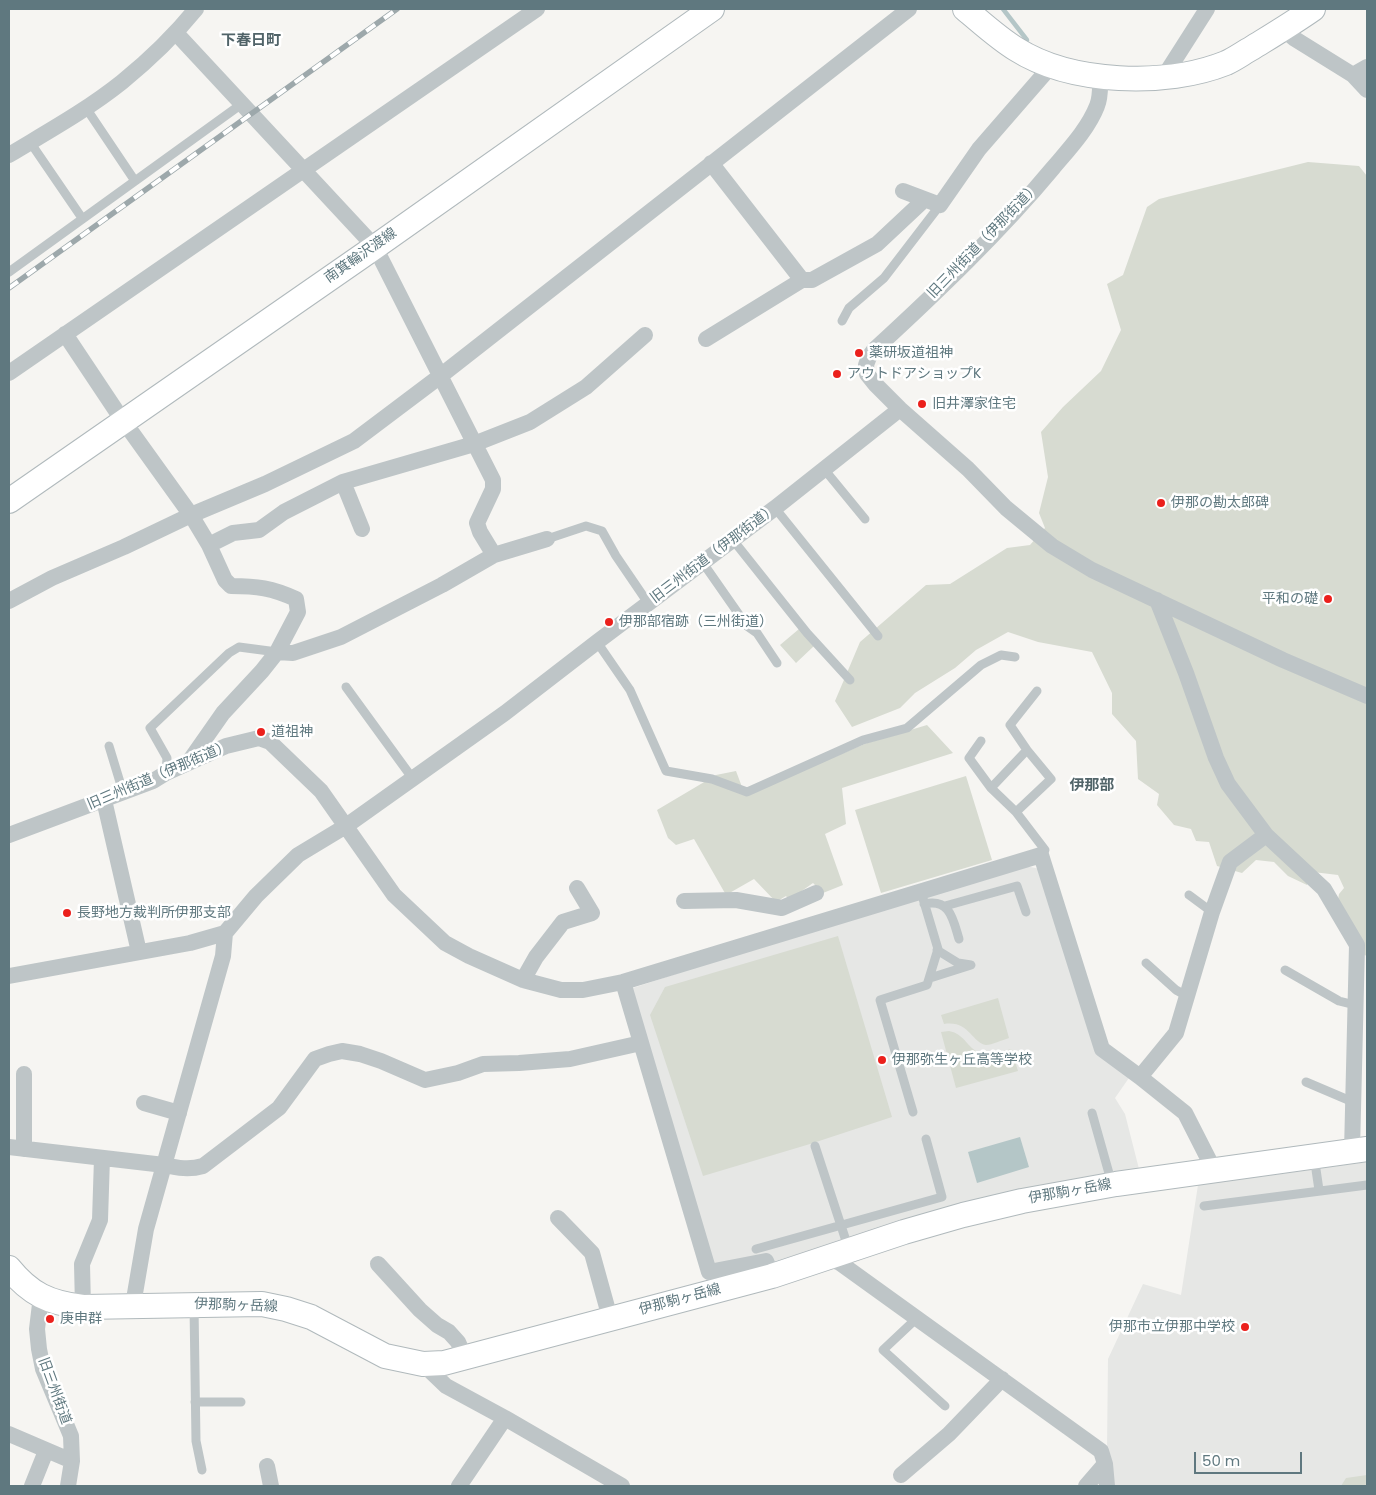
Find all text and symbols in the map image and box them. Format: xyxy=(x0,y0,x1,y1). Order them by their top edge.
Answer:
district label: 下春日町 xyxy=(221,32,281,50)
street label: 旧三州街道（伊那街道） xyxy=(924,180,1044,302)
street label: 南箕輪沢渡線 xyxy=(322,225,400,287)
place label: 薬研坂道祖神 xyxy=(869,345,953,361)
marker: 薬研坂道祖神 xyxy=(853,347,865,359)
place label: アウトドアショップK xyxy=(847,366,981,382)
marker: アウトドアショップK xyxy=(831,368,843,380)
place label: 旧井澤家住宅 xyxy=(932,396,1016,412)
marker: 旧井澤家住宅 xyxy=(916,398,928,410)
place label: 伊那の勘太郎碑 xyxy=(1171,495,1269,511)
marker: 伊那の勘太郎碑 xyxy=(1155,497,1167,509)
street label: 旧三州街道（伊那街道） xyxy=(647,501,781,607)
place label: 平和の礎 xyxy=(1262,591,1318,607)
marker: 平和の礎 xyxy=(1322,593,1334,605)
place label: 伊那部宿跡（三州街道） xyxy=(619,614,773,630)
marker: 伊那部宿跡（三州街道） xyxy=(603,616,615,628)
place label: 道祖神 xyxy=(271,724,313,740)
marker: 道祖神 xyxy=(255,726,267,738)
street label: 旧三州街道（伊那街道） xyxy=(85,738,233,814)
district label: 伊那部 xyxy=(1070,777,1114,795)
place label: 長野地方裁判所伊那支部 xyxy=(77,905,231,921)
marker: 長野地方裁判所伊那支部 xyxy=(61,907,73,919)
place label: 伊那弥生ヶ丘高等学校 xyxy=(892,1052,1032,1068)
marker: 伊那弥生ヶ丘高等学校 xyxy=(876,1054,888,1066)
street label: 伊那駒ヶ岳線 xyxy=(1027,1176,1113,1208)
street label: 伊那駒ヶ岳線 xyxy=(637,1281,723,1319)
street label: 伊那駒ヶ岳線 xyxy=(194,1296,278,1316)
place label: 庚申群 xyxy=(60,1311,102,1327)
marker: 庚申群 xyxy=(44,1313,56,1325)
place label: 伊那市立伊那中学校 xyxy=(1109,1319,1235,1335)
marker: 伊那市立伊那中学校 xyxy=(1239,1321,1251,1333)
street label: 旧三州街道 xyxy=(34,1355,74,1427)
scale bar xyxy=(1196,1442,1304,1474)
text: 50 m xyxy=(1202,1450,1240,1471)

